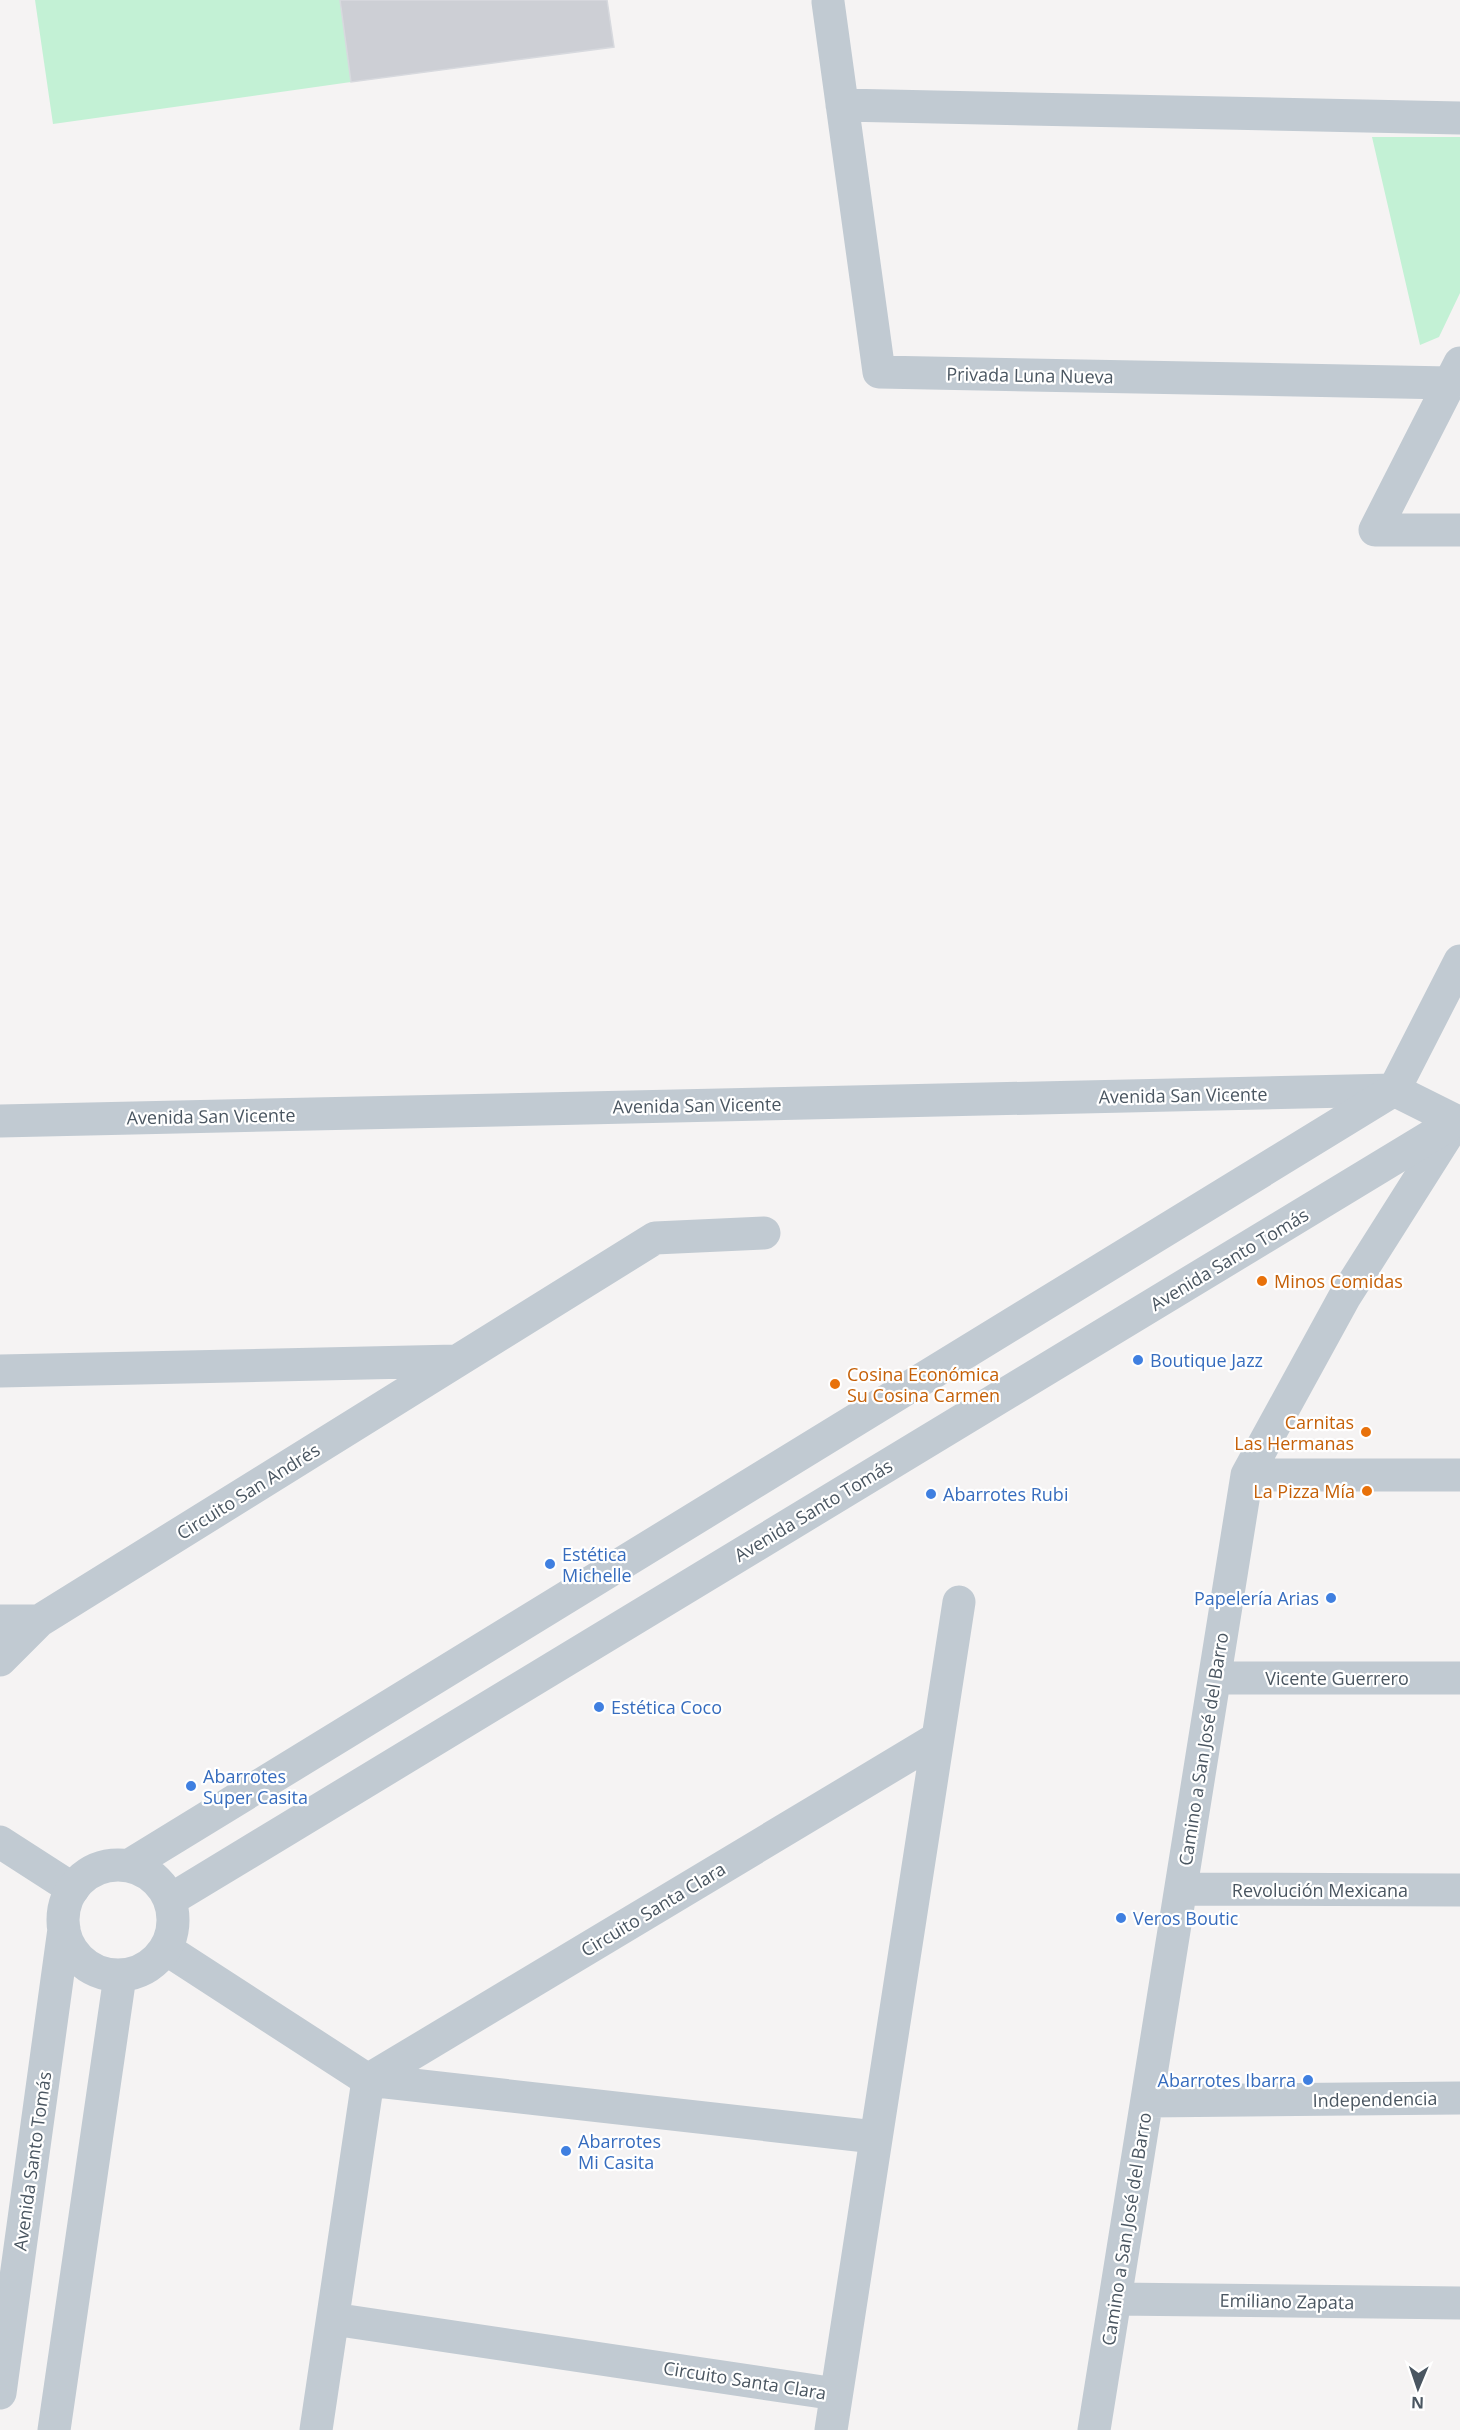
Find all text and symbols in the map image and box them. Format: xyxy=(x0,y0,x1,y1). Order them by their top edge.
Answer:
street label: Privada Luna Nueva xyxy=(946,362,1114,388)
street label: Avenida San Vicente xyxy=(1098,1082,1268,1108)
street label: Avenida San Vicente xyxy=(612,1092,782,1118)
street label: Avenida San Vicente xyxy=(126,1103,296,1129)
street label: Avenida Santo Tomás xyxy=(1145,1202,1313,1316)
place label: Minos Comidas xyxy=(1274,1269,1403,1293)
marker: Minos Comidas xyxy=(1255,1274,1269,1288)
place label: Boutique Jazz xyxy=(1150,1348,1263,1372)
marker: Boutique Jazz xyxy=(1131,1353,1145,1367)
place label: Cosina Económica Su Cosina Carmen xyxy=(847,1362,1000,1407)
marker: Cosina Económica Su Cosina Carmen xyxy=(828,1377,842,1391)
place label: Carnitas Las Hermanas xyxy=(1234,1410,1354,1455)
marker: Carnitas Las Hermanas xyxy=(1359,1425,1373,1439)
street label: Circuito San Andrés xyxy=(172,1437,324,1545)
street label: Avenida Santo Tomás xyxy=(729,1453,897,1567)
place label: La Pizza Mía xyxy=(1253,1479,1355,1503)
place label: Abarrotes Rubi xyxy=(943,1482,1068,1506)
marker: La Pizza Mía xyxy=(1360,1484,1374,1498)
marker: Abarrotes Rubi xyxy=(924,1487,938,1501)
place label: Estética Michelle xyxy=(562,1542,632,1587)
marker: Estética Michelle xyxy=(543,1557,557,1571)
place label: Papelería Arias xyxy=(1194,1586,1319,1610)
marker: Papelería Arias xyxy=(1324,1591,1338,1605)
street label: Camino a San José del Barro xyxy=(1173,1631,1233,1867)
street label: Vicente Guerrero xyxy=(1265,1666,1409,1690)
place label: Estética Coco xyxy=(611,1695,722,1719)
marker: Estética Coco xyxy=(592,1700,606,1714)
place label: Abarrotes Super Casita xyxy=(203,1764,308,1809)
marker: Abarrotes Super Casita xyxy=(184,1779,198,1793)
street label: Circuito Santa Clara xyxy=(576,1856,730,1962)
street label: Revolución Mexicana xyxy=(1232,1878,1408,1902)
place label: Veros Boutic xyxy=(1133,1906,1239,1930)
marker: Veros Boutic xyxy=(1114,1911,1128,1925)
place label: Abarrotes Ibarra xyxy=(1158,2068,1296,2092)
street label: Avenida Santo Tomás xyxy=(8,2070,56,2252)
marker: Abarrotes Ibarra xyxy=(1301,2073,1315,2087)
street label: Independencia xyxy=(1312,2086,1438,2112)
street label: Camino a San José del Barro xyxy=(1096,2111,1156,2347)
place label: Abarrotes Mi Casita xyxy=(578,2129,661,2174)
marker: Abarrotes Mi Casita xyxy=(559,2144,573,2158)
street label: Emiliano Zapata xyxy=(1220,2288,1354,2314)
street label: Circuito Santa Clara xyxy=(662,2355,828,2405)
north arrow xyxy=(1388,2358,1448,2418)
text: N xyxy=(1411,2392,1424,2414)

